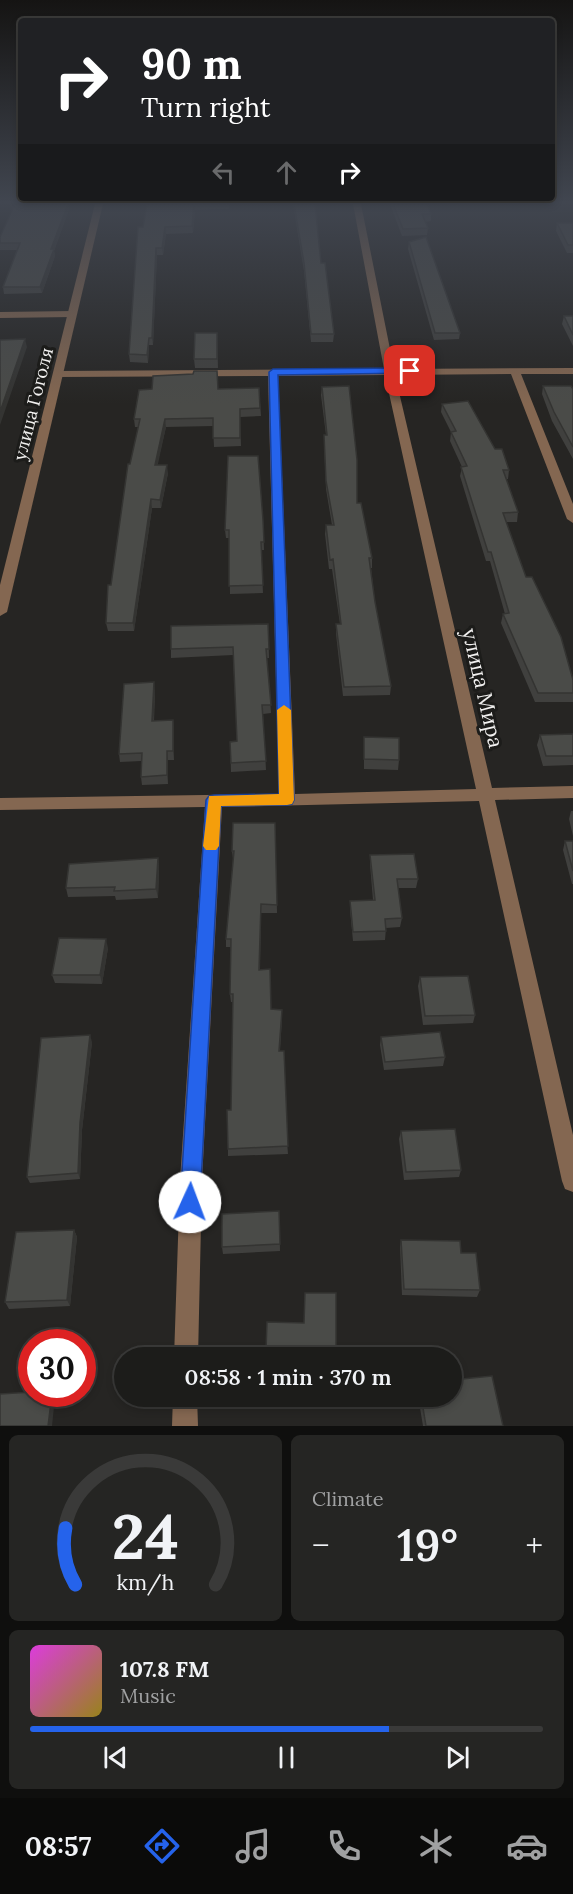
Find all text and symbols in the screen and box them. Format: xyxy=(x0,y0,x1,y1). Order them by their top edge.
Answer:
text: 90 m xyxy=(141,37,242,91)
icon: right xyxy=(42,42,120,120)
text: Turn right xyxy=(141,90,270,124)
icon: left xyxy=(207,156,240,189)
icon: ahead xyxy=(270,156,303,189)
icon: right xyxy=(333,156,366,189)
street label: улица Гоголя xyxy=(8,345,58,463)
pin xyxy=(384,345,435,396)
icon: arrive xyxy=(393,354,426,387)
street label: улица Мира xyxy=(456,626,510,750)
position arrow xyxy=(158,1170,222,1234)
speed limit sign: 30 xyxy=(18,1329,96,1407)
text: 08:58 · 1 min · 370 m xyxy=(185,1363,392,1391)
text: Climate xyxy=(312,1486,384,1511)
text: 24 xyxy=(112,1496,179,1576)
text: 19° xyxy=(397,1516,458,1573)
text: − xyxy=(312,1524,330,1566)
text: + xyxy=(526,1524,543,1566)
text: km/h xyxy=(117,1568,175,1596)
text: 107.8 FM xyxy=(120,1655,209,1683)
text: Music xyxy=(120,1683,176,1708)
icon: previous xyxy=(99,1741,132,1774)
icon: pause xyxy=(270,1741,303,1774)
icon: next xyxy=(441,1741,474,1774)
icon: directions xyxy=(141,1825,183,1867)
icon: music xyxy=(232,1825,274,1867)
icon: phone xyxy=(323,1825,365,1867)
icon: climate xyxy=(415,1825,457,1867)
icon: car xyxy=(506,1825,548,1867)
text: 08:57 xyxy=(25,1829,91,1863)

